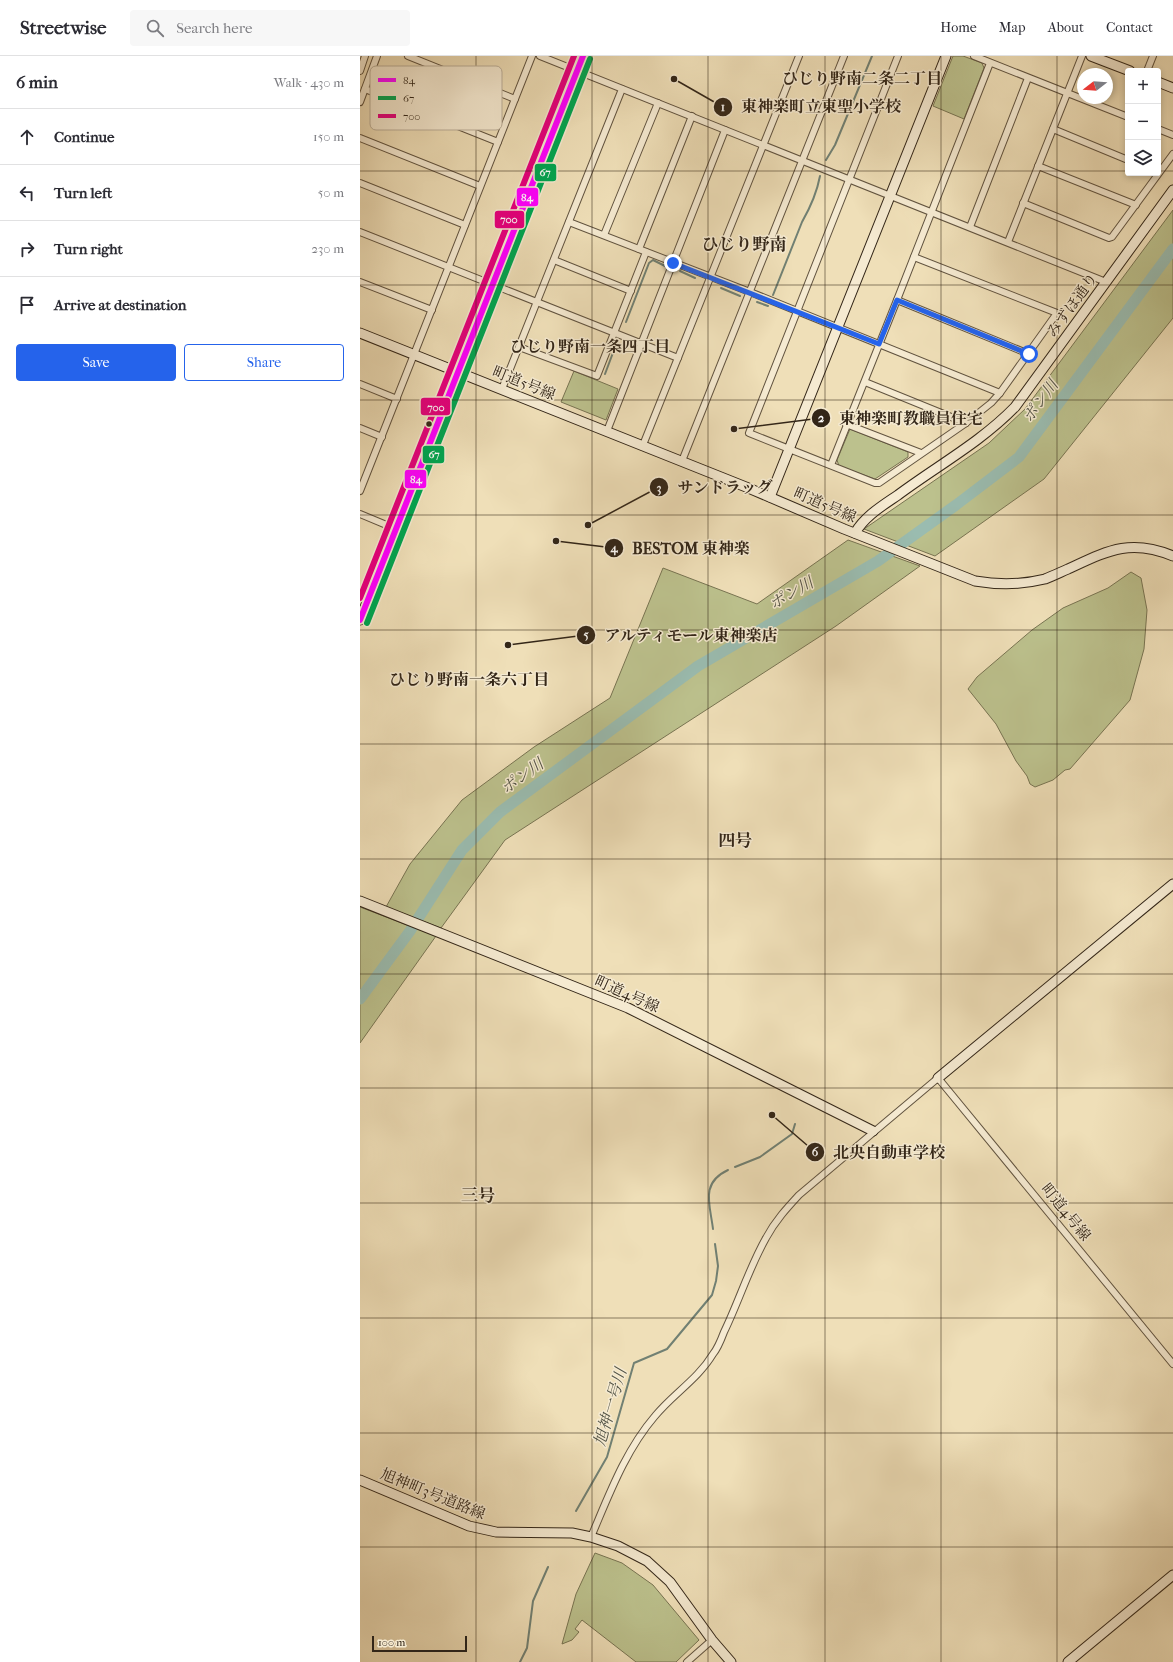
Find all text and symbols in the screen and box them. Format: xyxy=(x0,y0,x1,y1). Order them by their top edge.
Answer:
search box xyxy=(130,10,410,46)
text: Streetwise xyxy=(20,17,106,39)
icon: search xyxy=(144,17,166,39)
text: Search here xyxy=(176,19,252,37)
text: Home xyxy=(940,19,977,36)
text: Map xyxy=(999,19,1026,36)
text: About xyxy=(1048,19,1084,36)
text: Contact xyxy=(1106,19,1153,36)
legend xyxy=(370,66,502,130)
north arrow xyxy=(1077,68,1113,104)
map controls xyxy=(1125,68,1161,176)
button: + xyxy=(1125,68,1161,104)
district label: ひじり野南二条二丁目 xyxy=(782,69,942,88)
text: 6 min xyxy=(16,72,58,92)
text: 84 xyxy=(403,74,415,87)
text: Walk · 430 m xyxy=(274,75,344,90)
text: 67 xyxy=(403,92,414,105)
callout: 東神楽町立東聖小学校 xyxy=(713,93,909,121)
text: 東神楽町立東聖小学校 xyxy=(741,97,902,116)
text: 1 xyxy=(721,100,725,114)
button: − xyxy=(1125,104,1161,140)
text: 700 xyxy=(403,110,420,123)
icon: ahead xyxy=(16,126,38,148)
text: Continue xyxy=(54,128,114,146)
text: 150 m xyxy=(313,129,344,144)
button: layers xyxy=(1125,140,1161,176)
line badge: 67 xyxy=(534,163,557,182)
text: 67 xyxy=(539,166,551,179)
icon: left xyxy=(16,182,38,204)
text: Turn left xyxy=(54,184,112,202)
text: 50 m xyxy=(318,185,344,200)
line badge: 84 xyxy=(516,187,539,207)
text: 84 xyxy=(521,191,533,204)
line badge: 700 xyxy=(494,210,525,229)
text: 700 xyxy=(499,213,518,226)
district label: ひじり野南 xyxy=(702,234,787,254)
icon: right xyxy=(16,238,38,260)
text: Turn right xyxy=(54,240,123,258)
text: 230 m xyxy=(311,241,344,256)
route end xyxy=(664,254,682,272)
street label: みずほ通り xyxy=(1043,269,1101,341)
icon: arrive xyxy=(16,294,38,316)
text: Arrive at destination xyxy=(54,296,186,314)
district label: ひじり野南一条四丁目 xyxy=(510,337,670,356)
button: Save xyxy=(16,344,176,381)
button: Share xyxy=(184,344,344,381)
route start xyxy=(1020,345,1038,363)
street label: 町道5号線 xyxy=(490,362,558,404)
water label: ポン川 xyxy=(1018,374,1063,426)
line badge: 700 xyxy=(420,397,451,416)
text: 700 xyxy=(426,401,445,414)
callout: 東神楽町教職員住宅 xyxy=(811,404,991,432)
text: 東神楽町教職員住宅 xyxy=(839,409,983,428)
text: 2 xyxy=(818,411,825,425)
unlabelled marker xyxy=(424,419,434,429)
line badge: 67 xyxy=(422,445,445,464)
text: 67 xyxy=(428,448,440,461)
line badge: 84 xyxy=(404,469,427,489)
text: 84 xyxy=(410,473,422,486)
callout: サンドラッグ xyxy=(649,473,781,501)
text: サンドラッグ xyxy=(678,478,772,497)
text: 3 xyxy=(657,481,662,496)
street label: 町道5号線 xyxy=(791,484,859,526)
callout: BESTOM 東神楽 xyxy=(604,534,757,562)
text: BESTOM 東神楽 xyxy=(632,539,750,558)
text: 4 xyxy=(609,541,618,556)
water label: ポン川 xyxy=(765,572,818,613)
callout: アルティモール東神楽店 xyxy=(576,621,787,649)
text: アルティモール東神楽店 xyxy=(604,626,778,645)
text: 5 xyxy=(583,628,589,642)
district label: ひじり野南一条六丁目 xyxy=(389,670,549,689)
water label: ポン川 xyxy=(497,753,549,798)
district label: 四号 xyxy=(718,830,752,850)
street label: 町道4号線 xyxy=(592,972,662,1016)
callout: 北央自動車学校 xyxy=(805,1138,953,1166)
text: 北央自動車学校 xyxy=(833,1143,946,1162)
text: 6 xyxy=(812,1145,819,1159)
street label: 町道4号線 xyxy=(1037,1180,1095,1244)
district label: 三号 xyxy=(461,1185,495,1205)
water label: 旭神一号川 xyxy=(590,1364,631,1448)
street label: 旭神町3号道路線 xyxy=(378,1465,488,1523)
scale bar xyxy=(372,1634,467,1653)
text: 100 m xyxy=(378,1636,406,1649)

